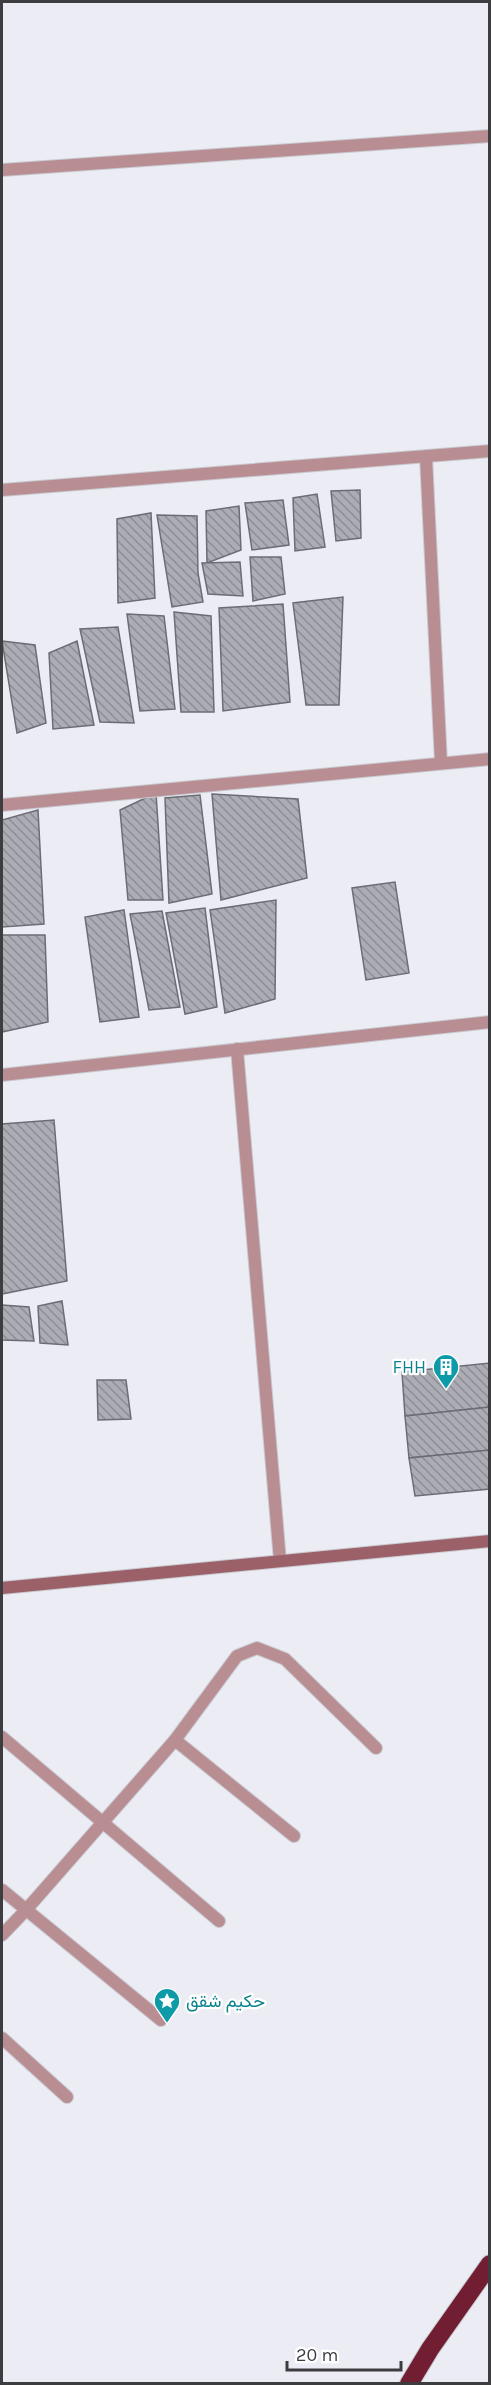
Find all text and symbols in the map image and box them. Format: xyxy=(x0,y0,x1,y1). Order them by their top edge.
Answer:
building icon: FHH xyxy=(431,1352,461,1390)
place label: FHH xyxy=(393,1356,426,1378)
place icon: حكيم شقق xyxy=(152,1986,182,2024)
place label: حكيم شقق xyxy=(186,1990,265,2013)
scale bar xyxy=(287,2334,401,2372)
text: 20 m xyxy=(296,2344,338,2366)

